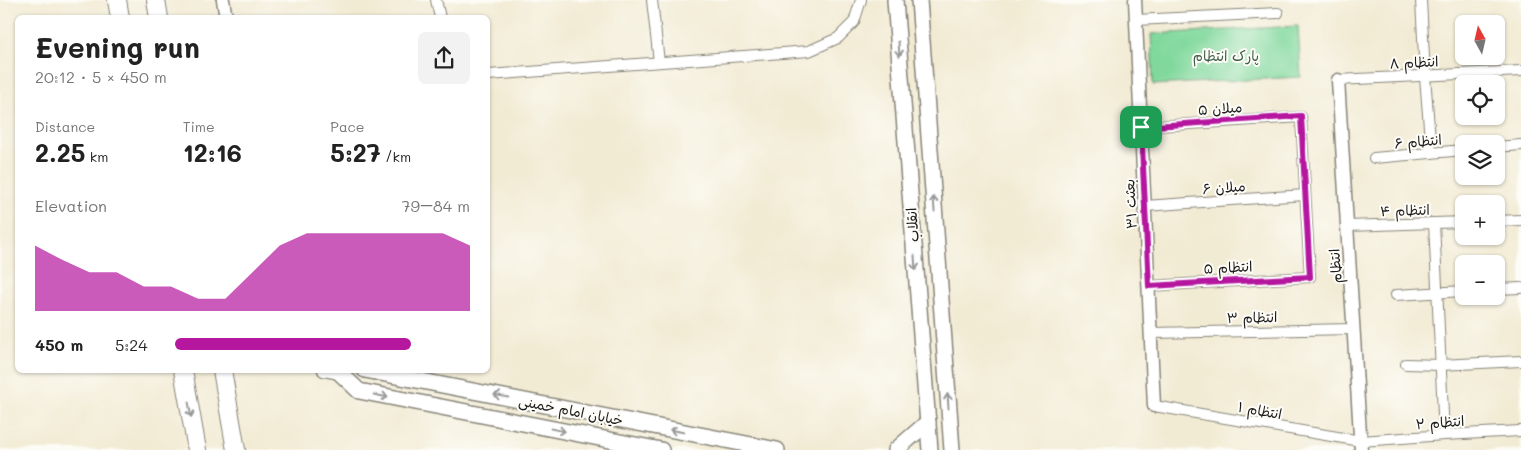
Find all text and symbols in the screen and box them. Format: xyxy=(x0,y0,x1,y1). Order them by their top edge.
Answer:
north arrow xyxy=(1455,15,1505,65)
map controls xyxy=(1455,15,1505,305)
text: Evening run xyxy=(35,29,200,65)
button: share xyxy=(418,32,470,84)
one-way arrow xyxy=(894,40,903,56)
park label: پارک انتظام xyxy=(1193,46,1259,67)
street label: انتظام ۸ xyxy=(1389,51,1439,75)
text: 20:12 · 5 × 450 m xyxy=(35,66,167,87)
button: locate xyxy=(1455,75,1505,125)
street label: میلان ۵ xyxy=(1197,97,1243,119)
pin xyxy=(1120,106,1162,148)
icon: arrive xyxy=(1127,113,1155,141)
text: Distance xyxy=(35,117,95,136)
text: Time xyxy=(183,117,215,136)
text: Pace xyxy=(330,117,365,136)
street label: انتظام ۶ xyxy=(1393,129,1443,155)
button: layers xyxy=(1455,135,1505,185)
text: 2.25 xyxy=(35,136,85,168)
text: 12:16 xyxy=(183,136,242,168)
text: 5:27 xyxy=(330,136,381,168)
text: km xyxy=(85,147,108,166)
text: /km xyxy=(381,147,411,166)
street label: میلان ۶ xyxy=(1202,176,1246,198)
street label: بعثت ۳۱ xyxy=(1119,179,1141,229)
text: Elevation xyxy=(35,195,107,216)
text: 79–84 m xyxy=(402,195,470,216)
button: + xyxy=(1455,195,1505,245)
one-way arrow xyxy=(929,197,938,213)
street label: انتظام ۴ xyxy=(1380,200,1430,222)
street label: انقلاب xyxy=(901,207,923,243)
street label: انتظام xyxy=(1324,248,1348,284)
one-way arrow xyxy=(911,255,920,271)
button: − xyxy=(1455,255,1505,305)
street label: انتظام ۵ xyxy=(1203,256,1253,280)
street label: انتظام ۳ xyxy=(1226,307,1278,329)
text: 450 m xyxy=(35,334,83,355)
text: 5:24 xyxy=(115,334,148,355)
one-way arrow xyxy=(372,391,388,401)
one-way arrow xyxy=(493,391,509,401)
street label: خیابان امام خمینی xyxy=(517,391,625,431)
one-way arrow xyxy=(944,394,953,410)
street label: انتظام ۱ xyxy=(1236,397,1283,425)
one-way arrow xyxy=(186,402,196,418)
street label: انتظام ۲ xyxy=(1415,411,1465,435)
one-way arrow xyxy=(670,425,686,435)
one-way arrow xyxy=(549,426,565,435)

